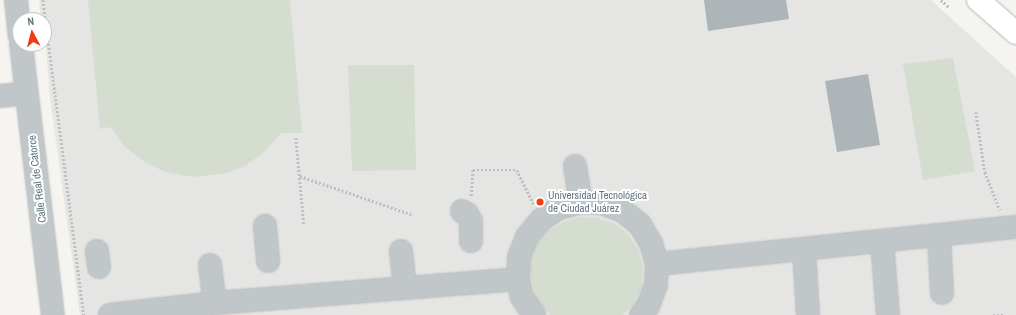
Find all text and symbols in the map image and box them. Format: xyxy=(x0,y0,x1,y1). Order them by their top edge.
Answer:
north arrow xyxy=(12,12,52,52)
text: N xyxy=(27,14,35,28)
street label: Calle Real de Catorce xyxy=(25,134,49,224)
place label: Universidad Tecnológica de Ciudad Juárez xyxy=(548,189,647,215)
marker: Universidad Tecnológica de Ciudad Juárez xyxy=(535,197,545,207)

